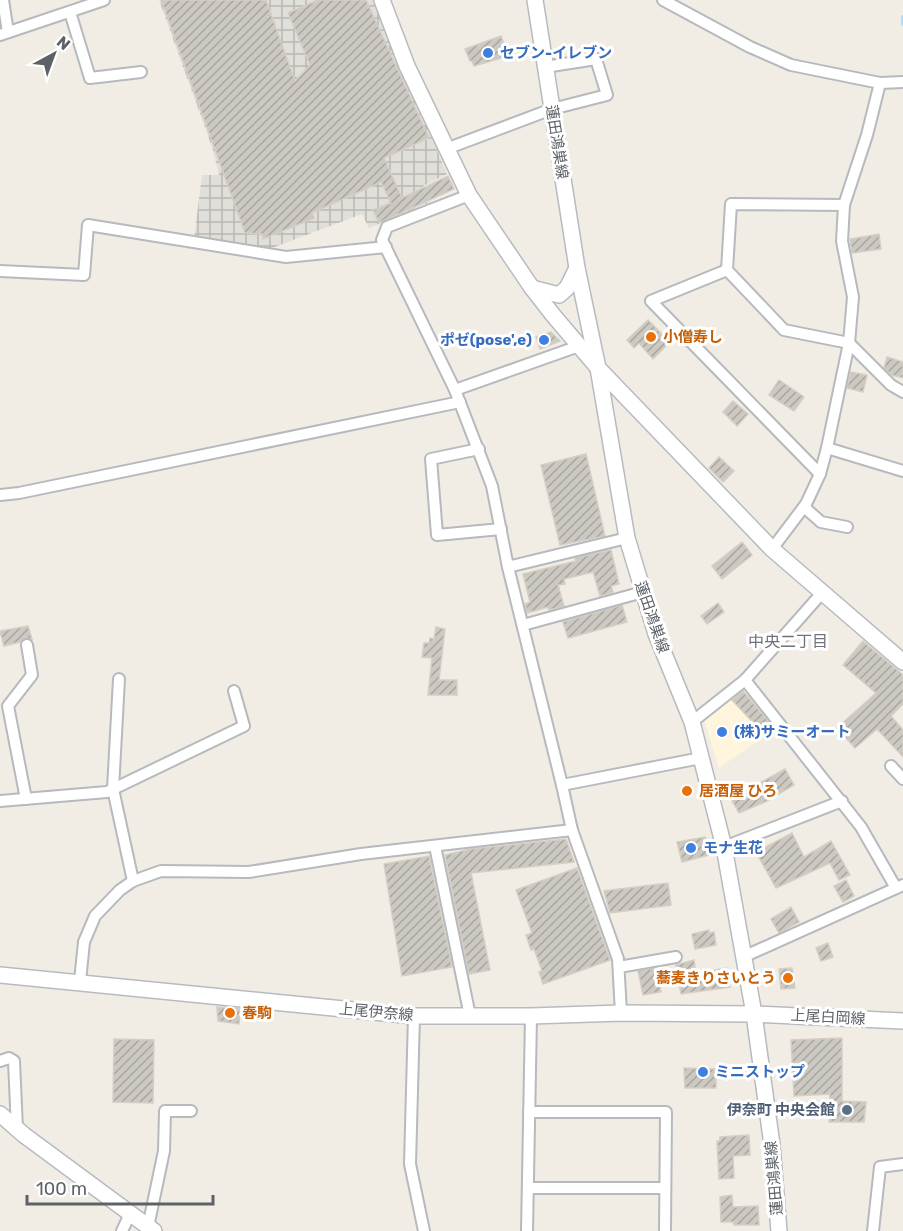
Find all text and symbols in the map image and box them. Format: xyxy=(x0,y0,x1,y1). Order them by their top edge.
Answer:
north arrow xyxy=(24,24,84,84)
text: N xyxy=(53,32,74,54)
place label: セブン-イレブン xyxy=(500,44,612,62)
marker: セブン-イレブン xyxy=(481,46,495,60)
street label: 蓮田鴻巣線 xyxy=(542,104,572,180)
place label: 小僧寿し xyxy=(663,328,723,346)
marker: 小僧寿し xyxy=(644,330,658,344)
place label: ポゼ(pose',e) xyxy=(440,331,532,349)
marker: ポゼ(pose',e) xyxy=(537,333,551,347)
street label: 蓮田鴻巣線 xyxy=(631,579,673,655)
district label: 中央二丁目 xyxy=(748,632,828,651)
place label: (株)サミーオート xyxy=(734,723,851,741)
marker: (株)サミーオート xyxy=(715,725,729,739)
place label: 居酒屋 ひろ xyxy=(699,782,777,800)
marker: 居酒屋 ひろ xyxy=(680,784,694,798)
place label: モナ生花 xyxy=(703,839,763,857)
marker: モナ生花 xyxy=(684,841,698,855)
place label: 蕎麦きりさいとう xyxy=(656,969,776,987)
marker: 蕎麦きりさいとう xyxy=(781,971,795,985)
street label: 上尾伊奈線 xyxy=(338,1000,414,1024)
place label: 春駒 xyxy=(242,1004,272,1022)
marker: 春駒 xyxy=(223,1006,237,1020)
street label: 上尾白岡線 xyxy=(790,1006,866,1028)
place label: ミニストップ xyxy=(715,1063,805,1081)
marker: ミニストップ xyxy=(696,1065,710,1079)
place label: 伊奈町 中央会館 xyxy=(727,1101,835,1119)
marker: 伊奈町 中央会館 xyxy=(840,1103,854,1117)
street label: 蓮田鴻巣線 xyxy=(762,1140,786,1216)
scale bar xyxy=(27,1168,213,1206)
text: 100 m xyxy=(36,1178,87,1200)

